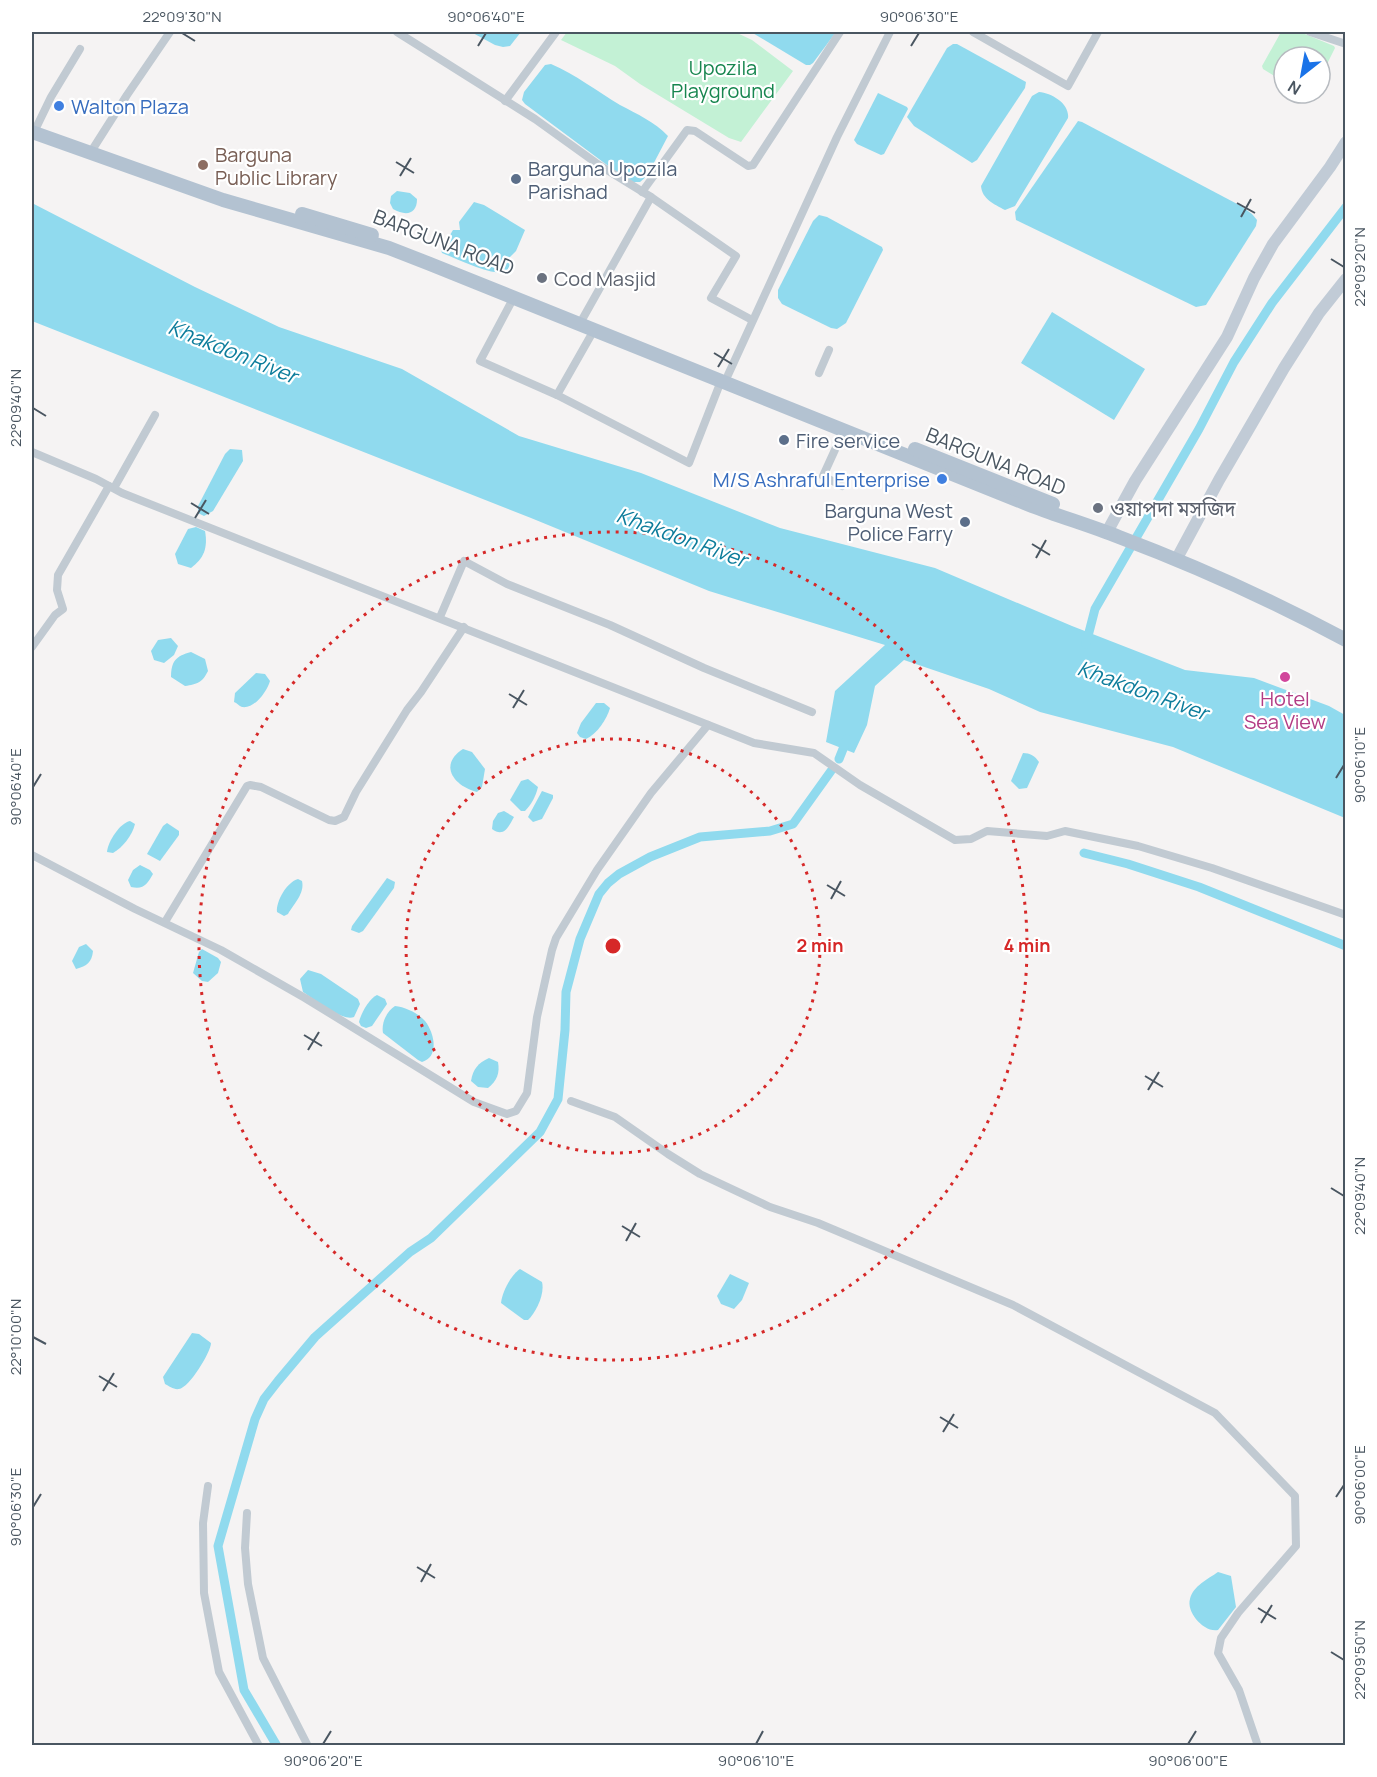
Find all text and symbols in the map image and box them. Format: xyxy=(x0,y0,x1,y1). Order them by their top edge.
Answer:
text: 22°09'30"N xyxy=(142,6,222,27)
text: 90°06'40"E xyxy=(447,6,525,27)
text: 90°06'30"E xyxy=(880,6,958,27)
north arrow xyxy=(1272,45,1332,105)
park label: Upozila Playground xyxy=(671,54,775,104)
text: N xyxy=(1284,75,1305,100)
place label: Walton Plaza xyxy=(71,93,189,120)
marker: Walton Plaza xyxy=(52,99,66,113)
place label: Barguna Public Library xyxy=(215,141,338,191)
place label: Barguna Upozila Parishad xyxy=(528,155,677,205)
marker: Barguna Public Library xyxy=(196,158,210,172)
marker: Barguna Upozila Parishad xyxy=(509,172,523,186)
street label: BARGUNA ROAD xyxy=(370,203,518,281)
text: 22°09'20"N xyxy=(1349,227,1370,307)
place label: Cod Masjid xyxy=(554,265,656,292)
marker: Cod Masjid xyxy=(535,271,549,285)
water label: Khakdon River xyxy=(164,312,304,390)
text: 22°09'40"N xyxy=(5,369,26,447)
street label: BARGUNA ROAD xyxy=(922,421,1070,501)
place label: Fire service xyxy=(796,427,900,454)
marker: Fire service xyxy=(777,433,791,447)
place label: M/S Ashraful Enterprise xyxy=(713,466,930,493)
marker: M/S Ashraful Enterprise xyxy=(935,472,949,486)
place label: ওয়াপদা মসজিদ xyxy=(1110,495,1237,522)
place label: Barguna West Police Farry xyxy=(824,497,953,547)
water label: Khakdon River xyxy=(613,500,753,574)
marker: ওয়াপদা মসজিদ xyxy=(1091,501,1105,515)
marker: Barguna West Police Farry xyxy=(958,515,972,529)
water label: Khakdon River xyxy=(1074,653,1214,727)
marker: Hotel Sea View xyxy=(1278,670,1292,684)
place label: Hotel Sea View xyxy=(1244,685,1326,735)
text: 90°06'10"E xyxy=(1349,727,1370,803)
text: 90°06'40"E xyxy=(5,748,26,826)
text: 2 min xyxy=(797,933,843,957)
text: 4 min xyxy=(1003,933,1051,957)
centre of rings xyxy=(603,936,623,956)
text: 22°09'40"N xyxy=(1349,1157,1370,1235)
text: 22°10'00"N xyxy=(5,1299,26,1375)
text: 90°06'00"E xyxy=(1349,1445,1370,1525)
text: 90°06'30"E xyxy=(5,1468,26,1546)
text: 22°09'50"N xyxy=(1349,1620,1370,1700)
text: 90°06'20"E xyxy=(284,1750,363,1771)
text: 90°06'10"E xyxy=(718,1750,794,1771)
text: 90°06'00"E xyxy=(1148,1750,1228,1771)

